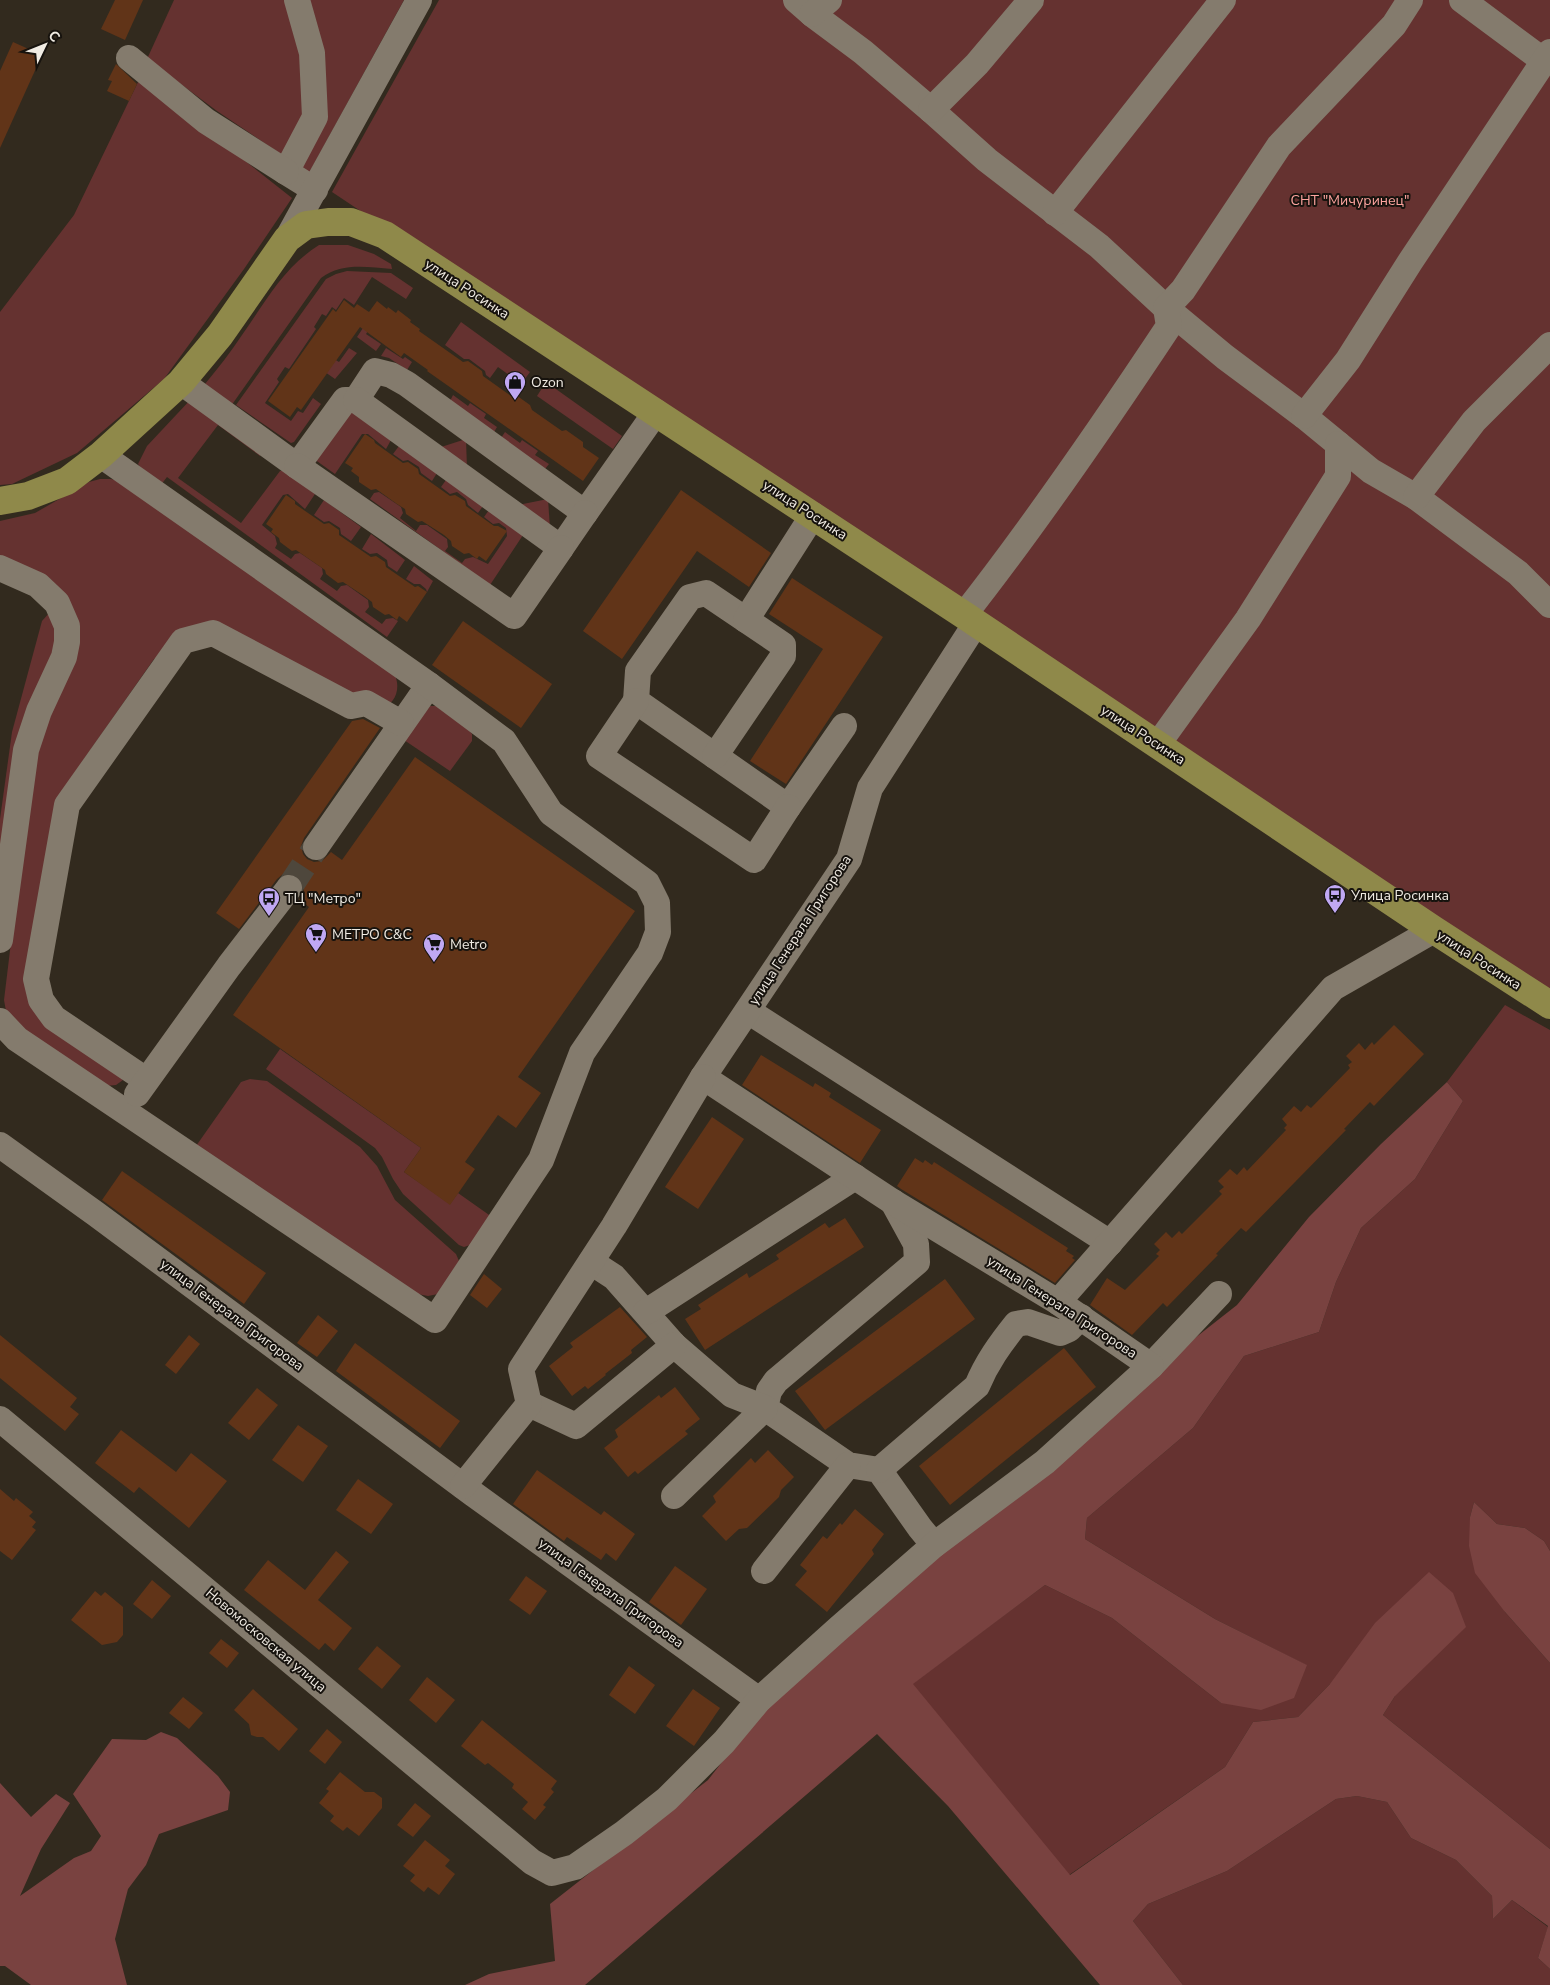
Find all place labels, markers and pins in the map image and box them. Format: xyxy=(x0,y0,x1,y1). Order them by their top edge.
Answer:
shop icon: Ozon xyxy=(503,370,527,401)
place label: Ozon xyxy=(531,373,564,392)
bus stop icon: Улица Росинка xyxy=(1323,883,1347,914)
bus stop icon: ТЦ "Метро" xyxy=(257,886,281,917)
place label: Улица Росинка xyxy=(1350,886,1449,905)
place label: ТЦ "Метро" xyxy=(285,889,361,908)
supermarket icon: МЕТРО С&С xyxy=(304,922,328,953)
place label: МЕТРО С&С xyxy=(332,925,412,944)
supermarket icon: Metro xyxy=(422,932,446,963)
place label: Metro xyxy=(450,935,487,954)

